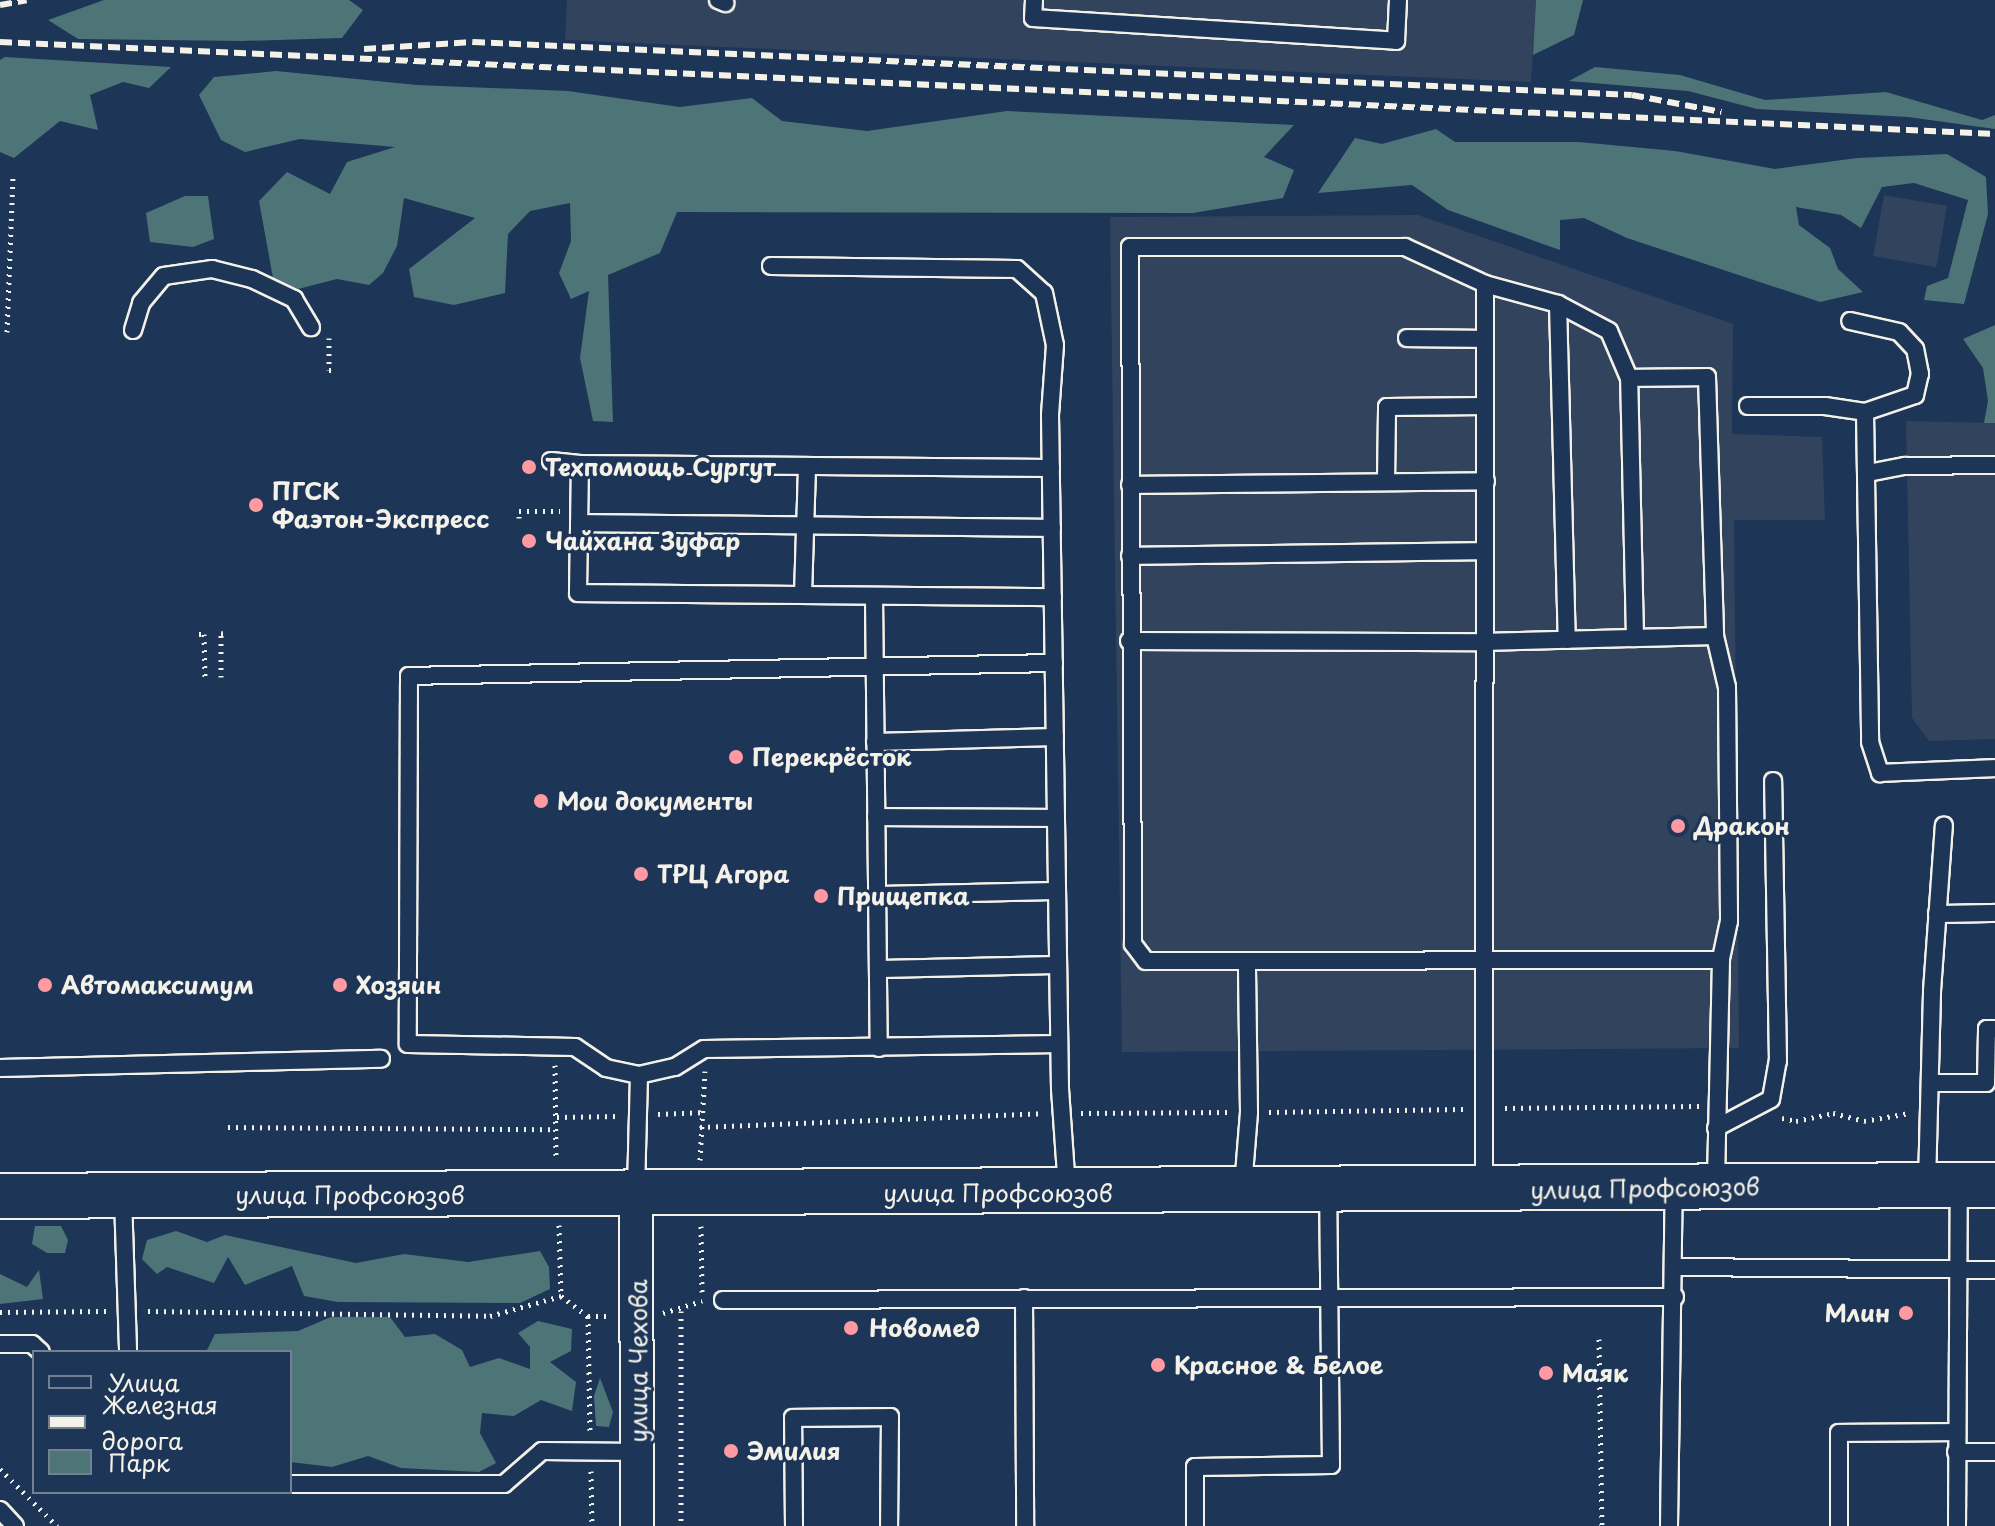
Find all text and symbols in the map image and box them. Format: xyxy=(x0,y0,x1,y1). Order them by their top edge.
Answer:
place label: Техпомощь Сургут xyxy=(545,453,775,481)
marker: Техпомощь Сургут xyxy=(520,458,538,476)
place label: ПГСК Фаэтон-Экспресс xyxy=(272,477,489,533)
marker: ПГСК Фаэтон-Экспресс xyxy=(247,496,265,514)
place label: Чайхана Зуфар xyxy=(545,527,742,555)
marker: Чайхана Зуфар xyxy=(520,532,538,550)
place label: Перекрёсток xyxy=(752,743,911,771)
marker: Перекрёсток xyxy=(727,748,745,766)
place label: Мои документы xyxy=(557,787,754,815)
marker: Мои документы xyxy=(532,792,550,810)
place label: Дракон xyxy=(1694,812,1790,840)
marker: Дракон xyxy=(1669,817,1687,835)
place label: ТРЦ Агора xyxy=(657,860,791,888)
marker: ТРЦ Агора xyxy=(632,865,650,883)
place label: Прищепка xyxy=(837,882,970,910)
marker: Прищепка xyxy=(812,887,830,905)
place label: Автомаксимум xyxy=(61,971,254,999)
place label: Хозяин xyxy=(356,971,441,999)
marker: Автомаксимум xyxy=(36,976,54,994)
marker: Хозяин xyxy=(331,976,349,994)
street label: улица Профсоюзов xyxy=(1529,1172,1761,1204)
street label: улица Профсоюзов xyxy=(883,1179,1113,1207)
street label: улица Профсоюзов xyxy=(235,1181,465,1209)
street label: улица Чехова xyxy=(624,1279,652,1443)
place label: Млин xyxy=(1824,1299,1890,1327)
marker: Млин xyxy=(1897,1304,1915,1322)
place label: Новомед xyxy=(869,1314,980,1342)
marker: Новомед xyxy=(840,1317,862,1339)
legend xyxy=(32,1350,292,1494)
place label: Красное & Белое xyxy=(1174,1351,1384,1379)
marker: Красное & Белое xyxy=(1149,1356,1167,1374)
place label: Маяк xyxy=(1562,1359,1628,1387)
text: Улица xyxy=(108,1364,180,1400)
marker: Маяк xyxy=(1537,1364,1555,1382)
text: Железная дорога xyxy=(102,1386,218,1458)
place label: Эмилия xyxy=(747,1437,841,1465)
marker: Эмилия xyxy=(722,1442,740,1460)
text: Парк xyxy=(108,1444,170,1480)

